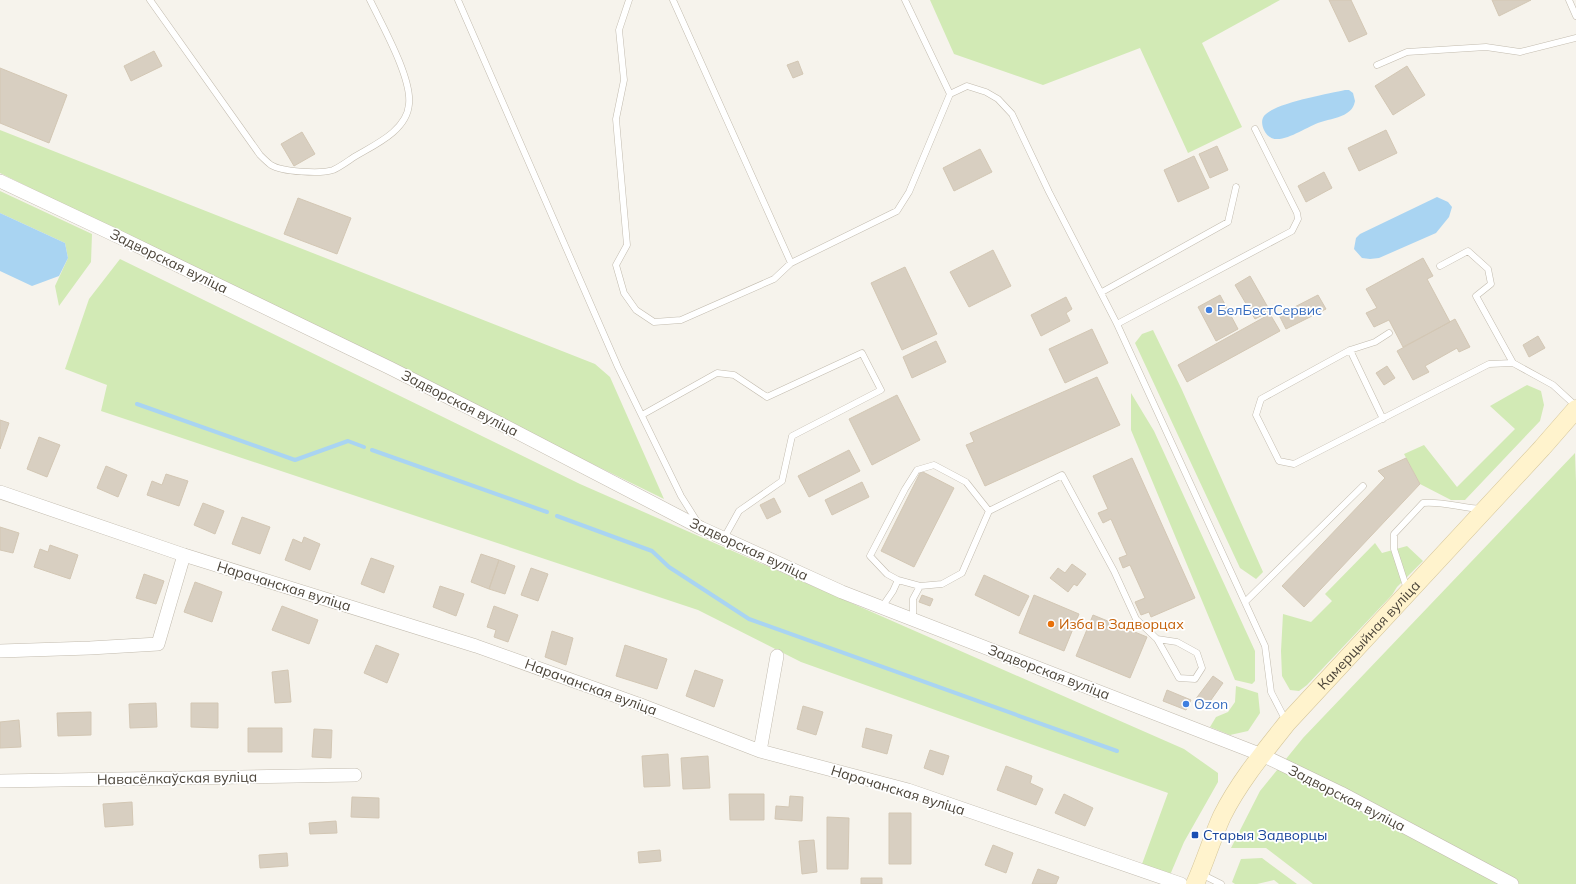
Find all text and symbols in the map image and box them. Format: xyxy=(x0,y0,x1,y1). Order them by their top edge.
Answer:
street label: Задворская вуліца xyxy=(107,225,231,297)
place label: БелБестСервис xyxy=(1217,301,1322,319)
marker: БелБестСервис xyxy=(1204,305,1214,315)
street label: Задворская вуліца xyxy=(398,366,522,440)
street label: Задворская вуліца xyxy=(687,514,811,584)
street label: Нарачанская вуліца xyxy=(215,557,353,615)
street label: Камерцыйная вуліца xyxy=(1314,576,1424,693)
place label: Изба в Задворцах xyxy=(1059,615,1184,633)
marker: Изба в Задворцах xyxy=(1046,619,1056,629)
street label: Задворская вуліца xyxy=(986,640,1112,704)
street label: Нарачанская вуліца xyxy=(522,655,660,719)
place label: Ozon xyxy=(1194,695,1228,713)
marker: Ozon xyxy=(1181,699,1191,709)
street label: Нарачанская вуліца xyxy=(829,761,967,819)
street label: Задворская вуліца xyxy=(1285,761,1409,835)
street label: Навасёлкаўская вуліца xyxy=(97,768,257,788)
place label: Старыя Задворцы xyxy=(1203,826,1327,844)
marker: Старыя Задворцы xyxy=(1190,830,1200,840)

